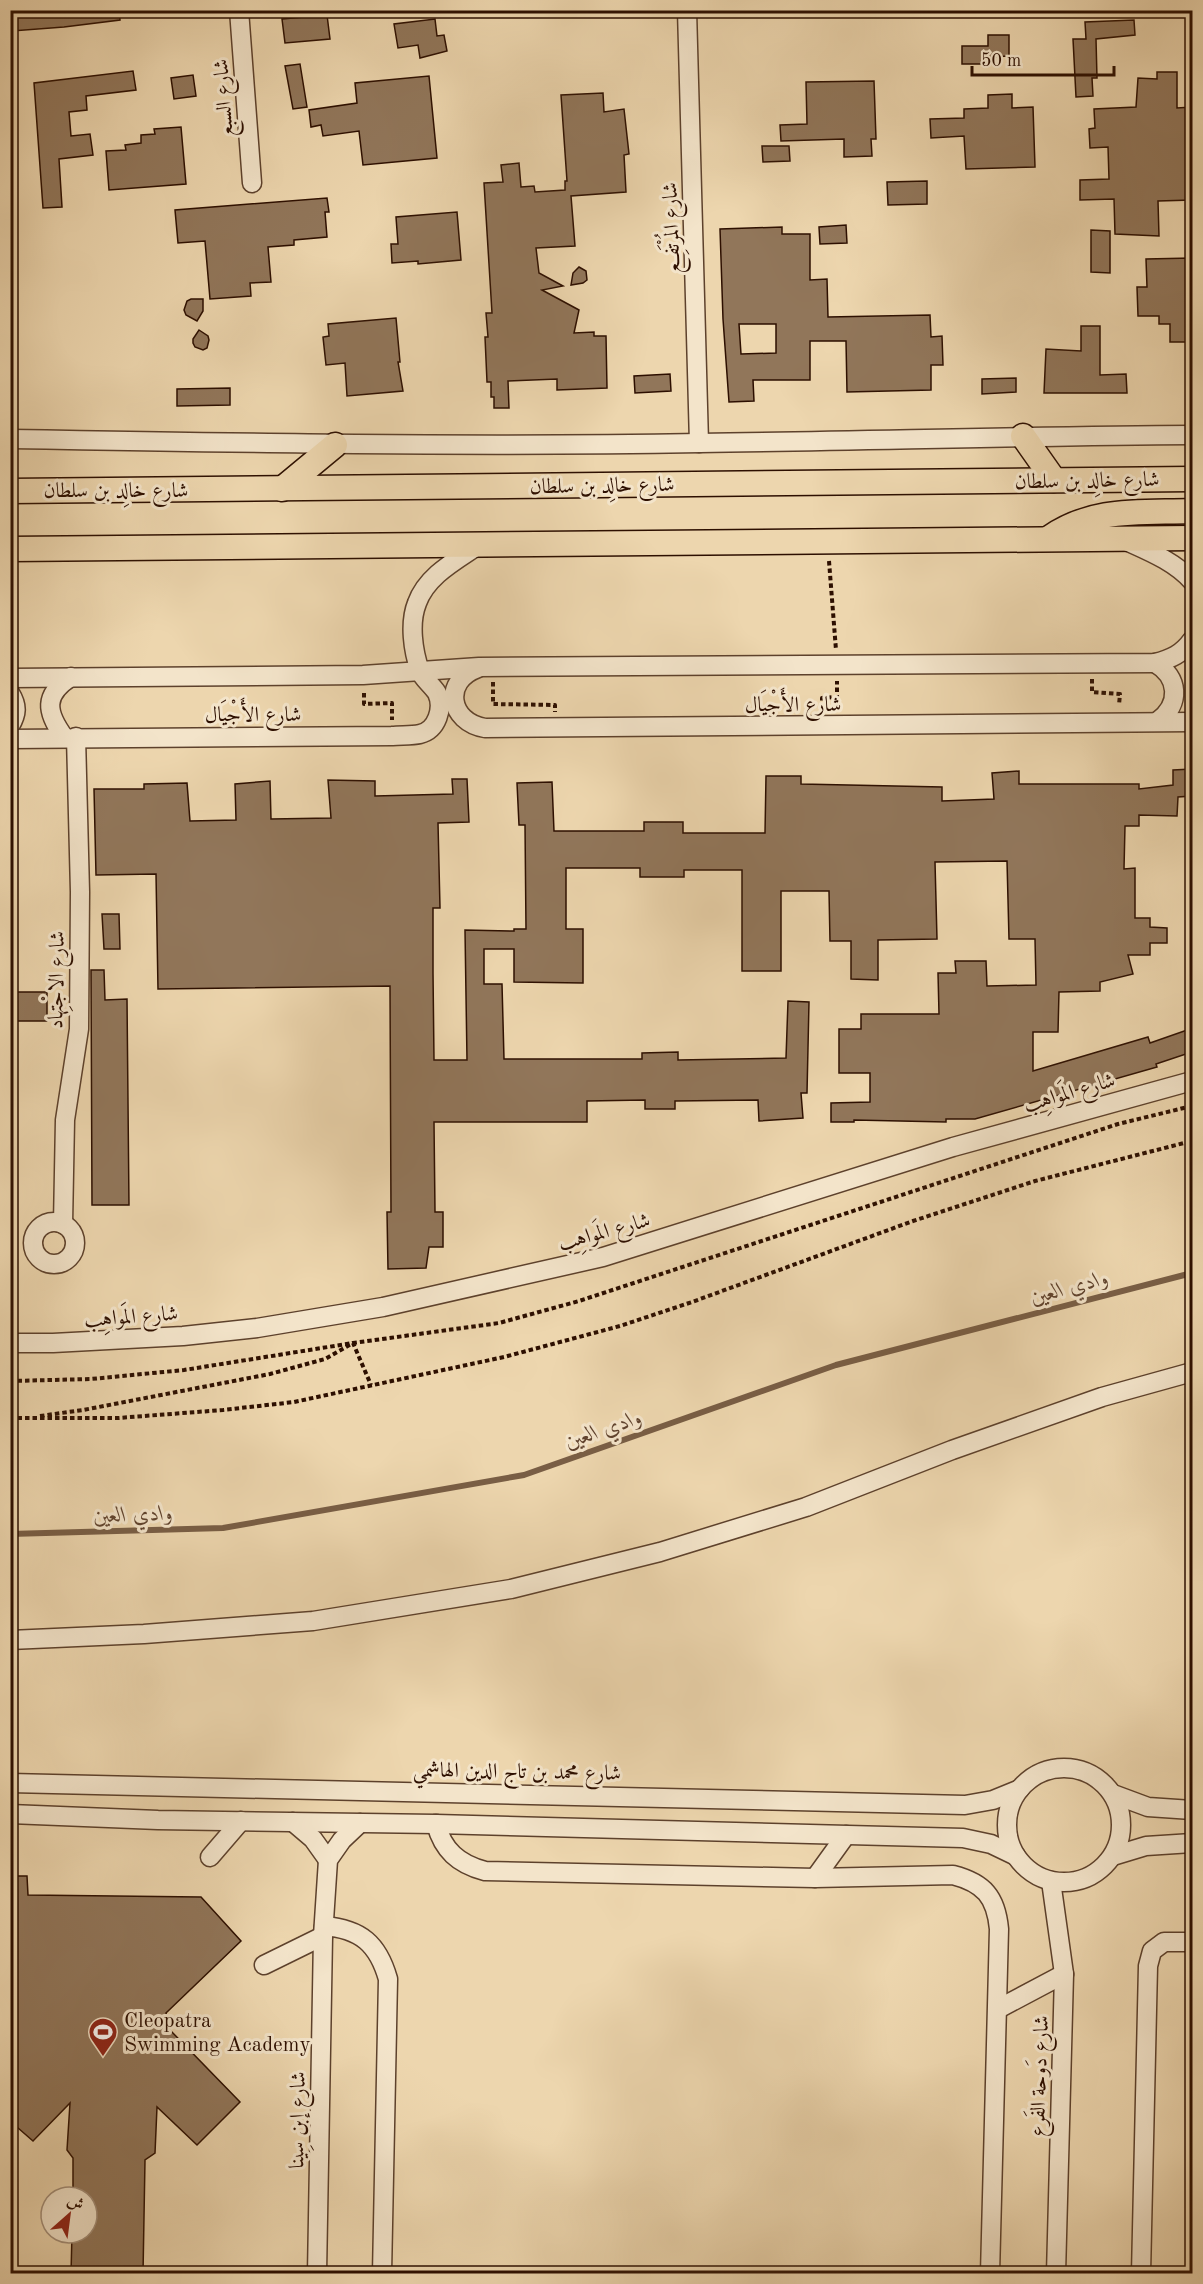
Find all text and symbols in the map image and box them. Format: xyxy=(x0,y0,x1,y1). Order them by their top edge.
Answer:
scale bar xyxy=(972,39,1114,77)
text: 50 m xyxy=(981,52,1021,70)
street label: شارع السبع xyxy=(211,58,245,138)
street label: شارع المُرْتَفِع xyxy=(651,182,692,274)
street label: شارع خالِد بن سلطان xyxy=(1014,470,1160,499)
street label: شارع خالِد بن سلطان xyxy=(529,475,675,504)
street label: شارع خالِد بن سلطان xyxy=(44,481,188,508)
street label: شارع الأَجْيَال xyxy=(745,687,841,722)
street label: شارع الأَجْيَال xyxy=(205,697,301,732)
street label: شارع الاجْتِهاد xyxy=(39,931,75,1029)
street label: شارع المَواهِب xyxy=(1020,1065,1119,1122)
street label: شارع المَواهِب xyxy=(555,1204,654,1261)
water label: وادي العين xyxy=(1028,1267,1112,1314)
street label: شارع المَواهِب xyxy=(83,1298,179,1337)
water label: وادي العين xyxy=(562,1406,647,1458)
water label: وادي العين xyxy=(93,1503,174,1532)
street label: شارع محمد بن تاج الدين الهاشمي xyxy=(413,1760,621,1793)
place label: Cleopatra Swimming Academy xyxy=(124,2011,311,2056)
street label: شارع دَوحة الفَرع xyxy=(1022,2015,1059,2137)
sports icon: Cleopatra Swimming Academy xyxy=(87,2016,119,2058)
street label: شارع إبن سِينا xyxy=(287,2071,316,2169)
north arrow xyxy=(39,2185,99,2245)
text: ش xyxy=(64,2193,86,2214)

